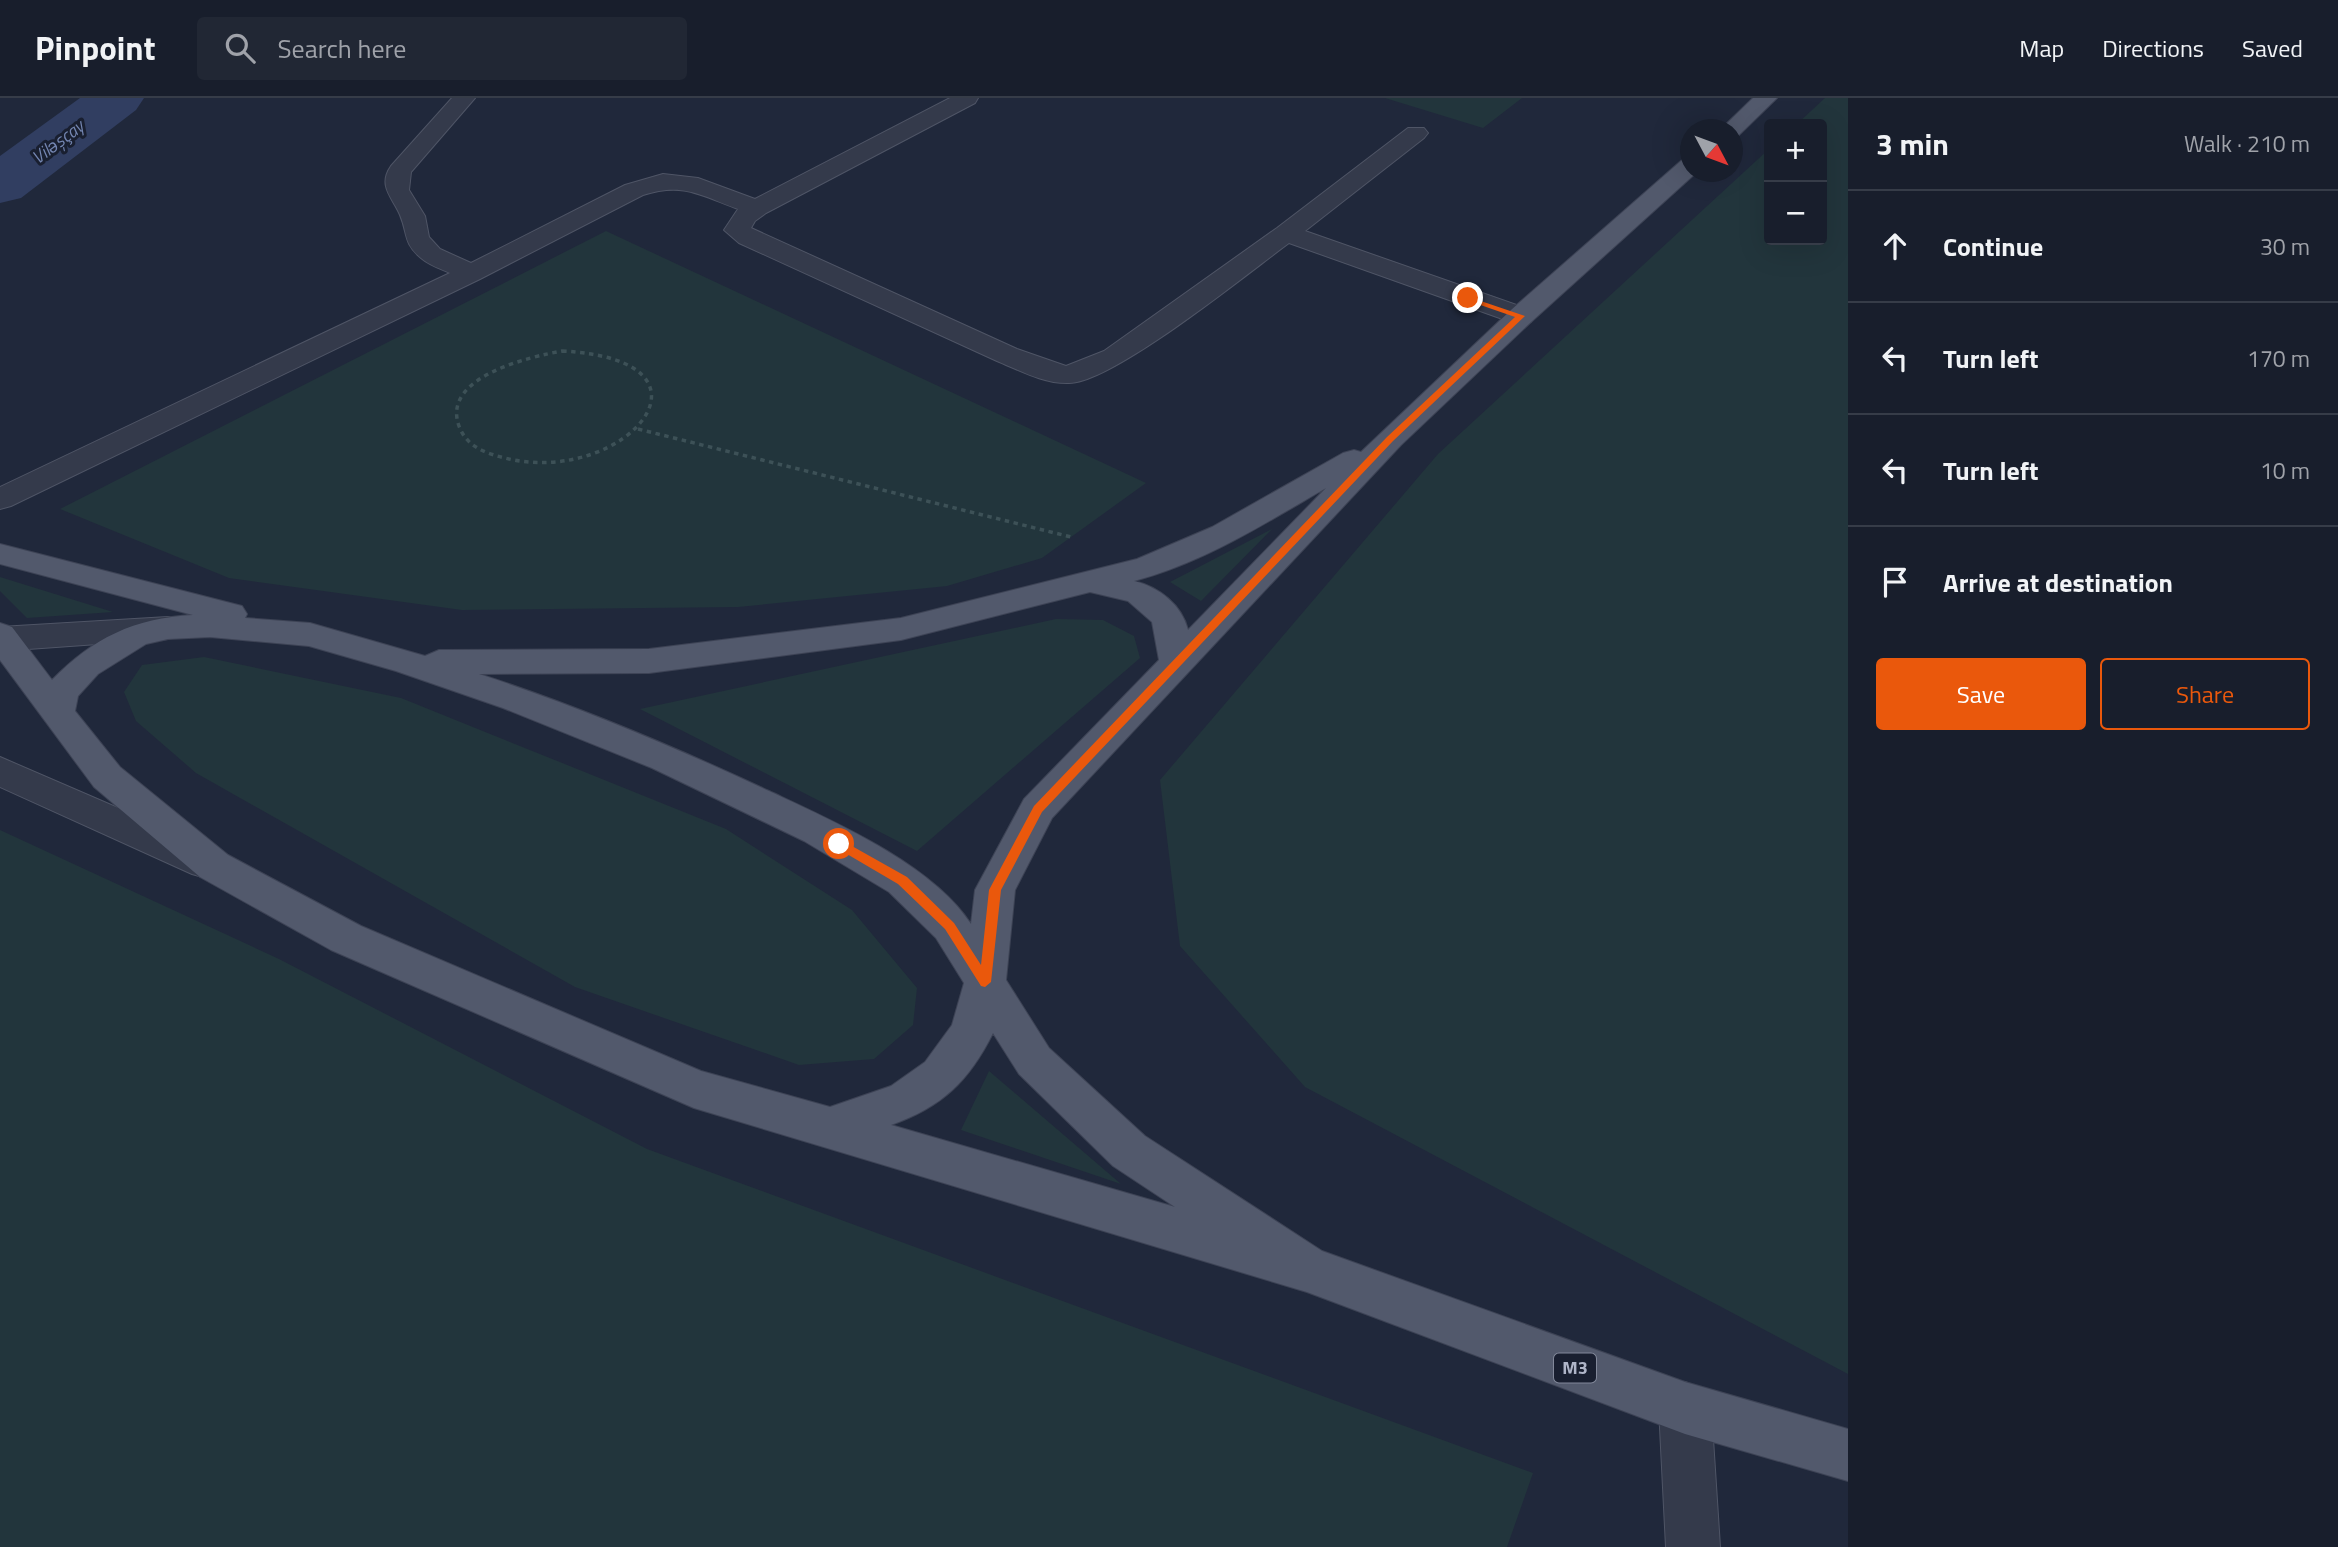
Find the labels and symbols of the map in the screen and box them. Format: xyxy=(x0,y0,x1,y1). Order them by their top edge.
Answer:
water label: Viləşçay xyxy=(26,112,91,170)
north arrow xyxy=(1680,119,1743,182)
route end xyxy=(1452,282,1483,313)
route start xyxy=(823,828,854,859)
road number: M3 xyxy=(1554,1353,1596,1382)

